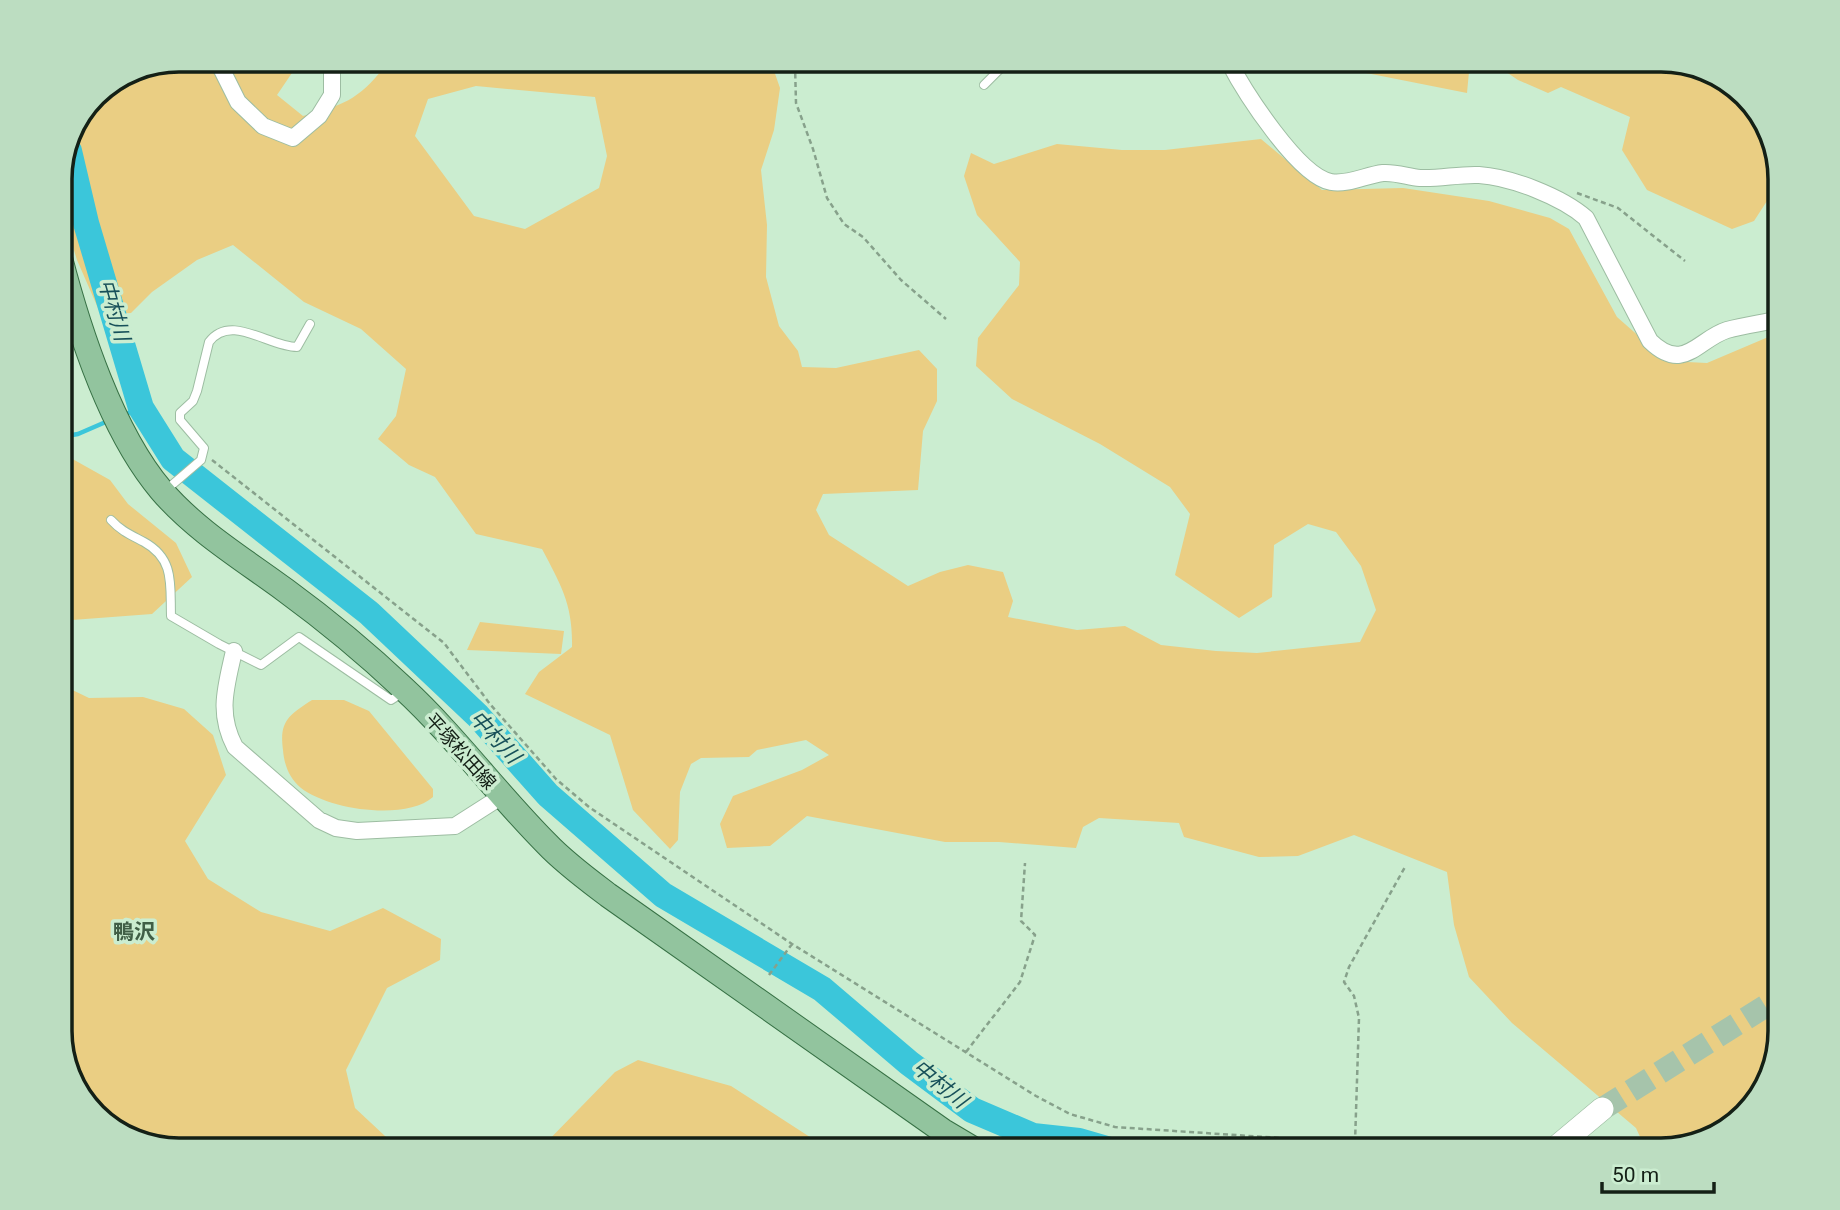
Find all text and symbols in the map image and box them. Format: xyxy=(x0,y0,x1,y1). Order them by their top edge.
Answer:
water label: 中村川 xyxy=(94,276,135,346)
water label: 中村川 xyxy=(465,706,527,770)
street label: 平塚松田線 xyxy=(420,708,501,794)
district label: 鴨沢 xyxy=(113,920,155,944)
water label: 中村川 xyxy=(908,1055,974,1114)
scale bar xyxy=(1602,1150,1714,1194)
text: 50 m xyxy=(1612,1163,1659,1187)

